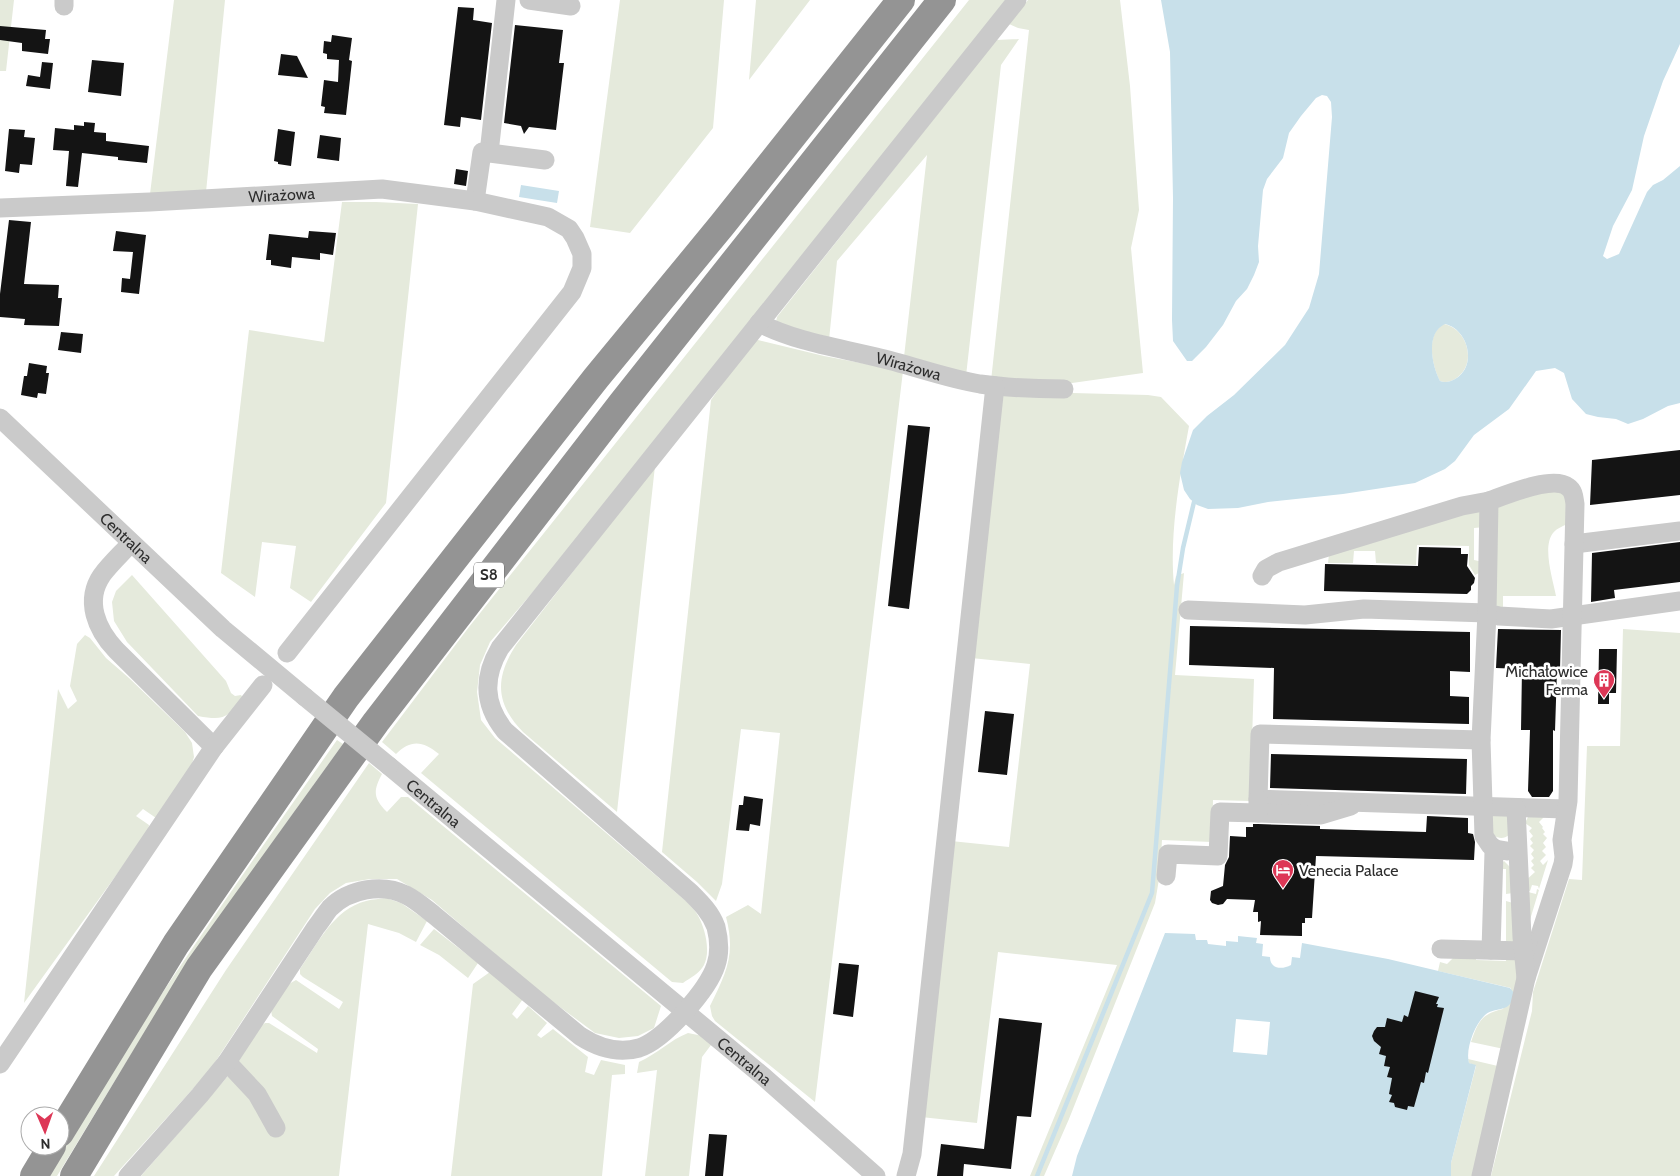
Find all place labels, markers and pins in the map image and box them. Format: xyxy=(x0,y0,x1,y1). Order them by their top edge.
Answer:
place label: Michałowice Ferma xyxy=(1505,662,1588,699)
building icon: Michałowice Ferma xyxy=(1592,668,1616,699)
hotel icon: Venecia Palace xyxy=(1271,858,1295,889)
place label: Venecia Palace xyxy=(1299,861,1398,880)

